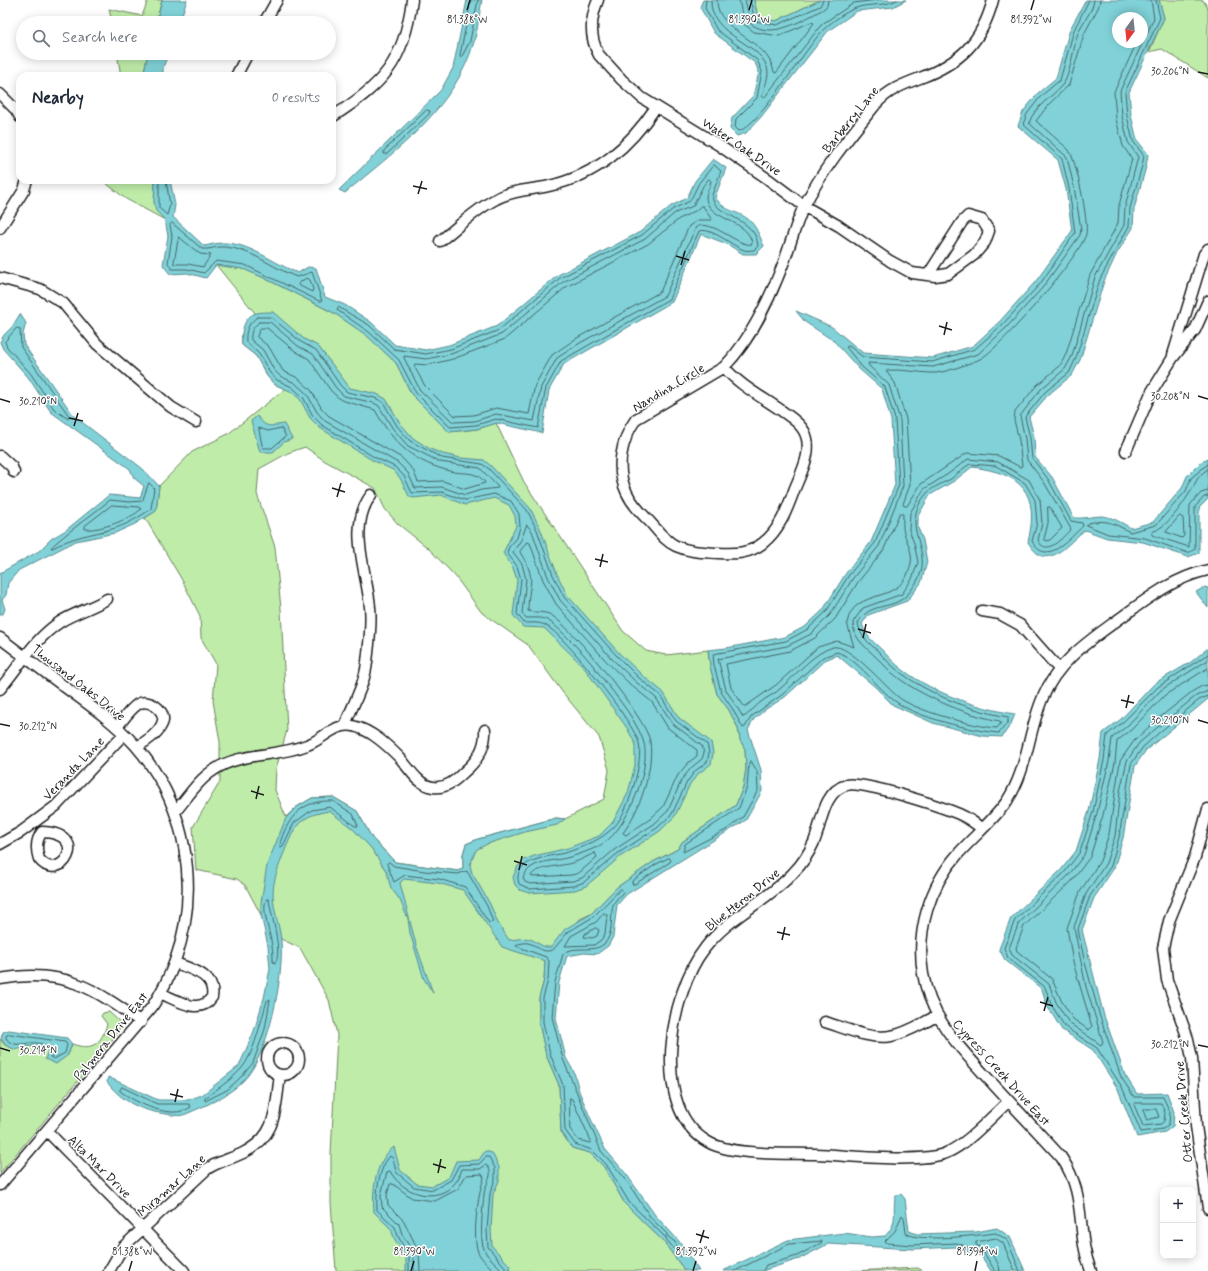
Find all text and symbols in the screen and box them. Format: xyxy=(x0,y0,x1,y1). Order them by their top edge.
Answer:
north arrow xyxy=(1112,12,1148,48)
text: 81.388°W xyxy=(447,13,487,27)
text: 81.390°W xyxy=(728,13,770,27)
text: 81.392°W xyxy=(1010,13,1052,27)
search box xyxy=(16,16,336,60)
icon: search xyxy=(30,27,52,49)
text: Search here xyxy=(62,28,138,48)
text: 30.206°N xyxy=(1151,65,1189,79)
street label: Barberry Lane xyxy=(819,83,883,157)
text: Nearby xyxy=(32,87,84,109)
text: 0 results xyxy=(272,90,320,107)
street label: Water Oak Drive xyxy=(698,114,784,180)
street label: Nandina Circle xyxy=(630,360,708,417)
text: 30.208°N xyxy=(1151,390,1190,404)
text: 30.210°N xyxy=(19,395,57,409)
street label: Thousand Oaks Drive xyxy=(28,641,129,725)
text: 30.210°N xyxy=(1151,714,1189,728)
text: 30.212°N xyxy=(19,720,57,734)
street label: Veranda Lane xyxy=(39,733,109,805)
street label: Blue Heron Drive xyxy=(702,865,784,935)
street label: Palmera Drive East xyxy=(70,989,152,1085)
street label: Cypress Creek Drive East xyxy=(948,1016,1053,1130)
text: 30.212°N xyxy=(1151,1038,1189,1052)
text: 30.214°N xyxy=(19,1044,57,1058)
street label: Otter Creek Drive xyxy=(1172,1060,1197,1163)
street label: Alta Mar Drive xyxy=(64,1132,134,1202)
street label: Miramar Lane xyxy=(134,1151,210,1221)
map controls xyxy=(1160,1187,1196,1259)
button: + xyxy=(1160,1187,1196,1223)
button: − xyxy=(1160,1223,1196,1259)
text: 81.388°W xyxy=(112,1245,152,1259)
text: 81.390°W xyxy=(393,1245,435,1259)
text: 81.392°W xyxy=(675,1245,717,1259)
text: 81.394°W xyxy=(956,1245,998,1259)

